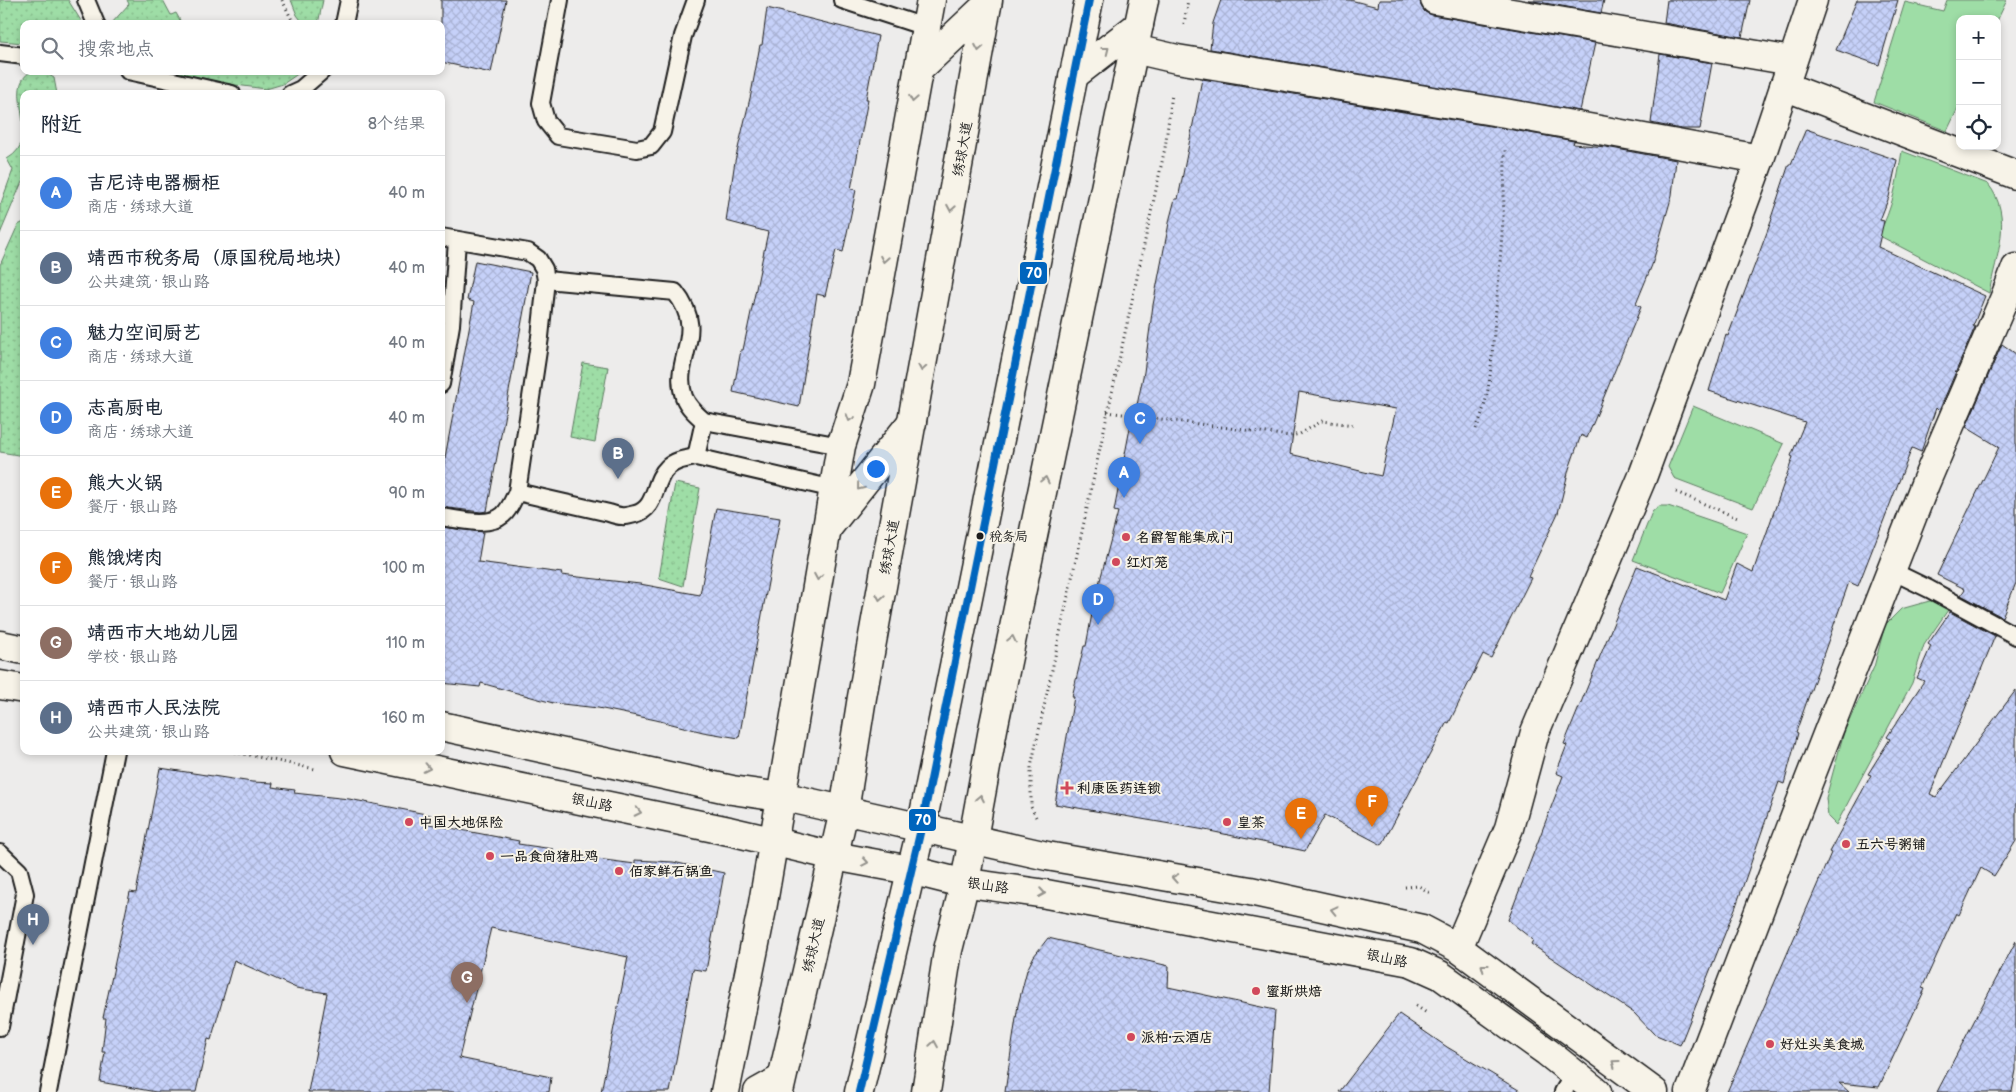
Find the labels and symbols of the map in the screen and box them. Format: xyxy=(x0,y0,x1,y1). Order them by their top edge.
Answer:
one-way arrow xyxy=(975,44,985,52)
one-way arrow xyxy=(1100,48,1109,56)
one-way arrow xyxy=(908,95,918,104)
street label: 绣球大道 xyxy=(949,120,976,178)
one-way arrow xyxy=(947,204,957,212)
one-way arrow xyxy=(879,255,889,264)
line badge: 70 xyxy=(1019,261,1048,285)
text: 70 xyxy=(1026,265,1043,282)
one-way arrow xyxy=(918,364,928,372)
pin: C xyxy=(1124,403,1156,444)
one-way arrow xyxy=(846,413,856,422)
pin: B xyxy=(602,438,634,479)
your location xyxy=(863,456,889,482)
pin: A xyxy=(1108,457,1140,498)
one-way arrow xyxy=(1039,475,1050,484)
one-way arrow xyxy=(857,481,865,490)
street label: 绣球大道 xyxy=(876,518,903,576)
place label: 税务局 xyxy=(989,529,1028,545)
place label: 名爵智能集成门 xyxy=(1136,529,1234,546)
marker: 税务局 xyxy=(975,531,985,541)
marker: 名爵智能集成门 xyxy=(1120,531,1132,543)
place label: 红灯笼 xyxy=(1126,554,1168,571)
marker: 红灯笼 xyxy=(1110,556,1122,568)
one-way arrow xyxy=(814,573,824,582)
pin: D xyxy=(1082,584,1114,625)
one-way arrow xyxy=(876,592,886,601)
one-way arrow xyxy=(1006,635,1016,643)
one-way arrow xyxy=(423,762,431,773)
place label: 利康医药连锁 xyxy=(1077,780,1161,797)
marker: 利康医药连锁 xyxy=(1061,782,1073,794)
pin: F xyxy=(1356,786,1388,827)
street label: 银山路 xyxy=(570,790,614,815)
one-way arrow xyxy=(975,794,985,803)
pin: E xyxy=(1285,798,1317,839)
one-way arrow xyxy=(633,806,642,816)
line badge: 70 xyxy=(908,808,937,832)
text: 70 xyxy=(915,812,932,829)
place label: 中国大地保险 xyxy=(419,814,503,831)
place label: 皇茶 xyxy=(1237,814,1265,831)
marker: 中国大地保险 xyxy=(403,816,415,828)
marker: 皇茶 xyxy=(1221,816,1233,828)
place label: 五六号粥铺 xyxy=(1856,836,1926,853)
marker: 五六号粥铺 xyxy=(1840,838,1852,850)
place label: 一品食尚猪肚鸡 xyxy=(500,848,598,865)
marker: 一品食尚猪肚鸡 xyxy=(484,850,496,862)
one-way arrow xyxy=(860,856,869,866)
place label: 佰家鲜石锅鱼 xyxy=(629,863,713,880)
marker: 佰家鲜石锅鱼 xyxy=(613,865,625,877)
street label: 银山路 xyxy=(966,874,1010,897)
one-way arrow xyxy=(1171,874,1179,884)
one-way arrow xyxy=(1037,888,1046,898)
pin: H xyxy=(17,904,49,945)
one-way arrow xyxy=(1330,905,1339,916)
street label: 绣球大道 xyxy=(799,916,828,974)
street label: 银山路 xyxy=(1365,946,1409,971)
pin: G xyxy=(451,962,483,1003)
one-way arrow xyxy=(1481,965,1490,973)
place label: 蜜斯烘焙 xyxy=(1266,983,1322,1000)
marker: 蜜斯烘焙 xyxy=(1250,985,1262,997)
place label: 派柏·云酒店 xyxy=(1141,1029,1213,1046)
marker: 派柏·云酒店 xyxy=(1125,1031,1137,1043)
place label: 好灶头美食城 xyxy=(1780,1036,1864,1053)
marker: 好灶头美食城 xyxy=(1764,1038,1776,1050)
one-way arrow xyxy=(928,1039,938,1048)
one-way arrow xyxy=(1611,1060,1621,1069)

